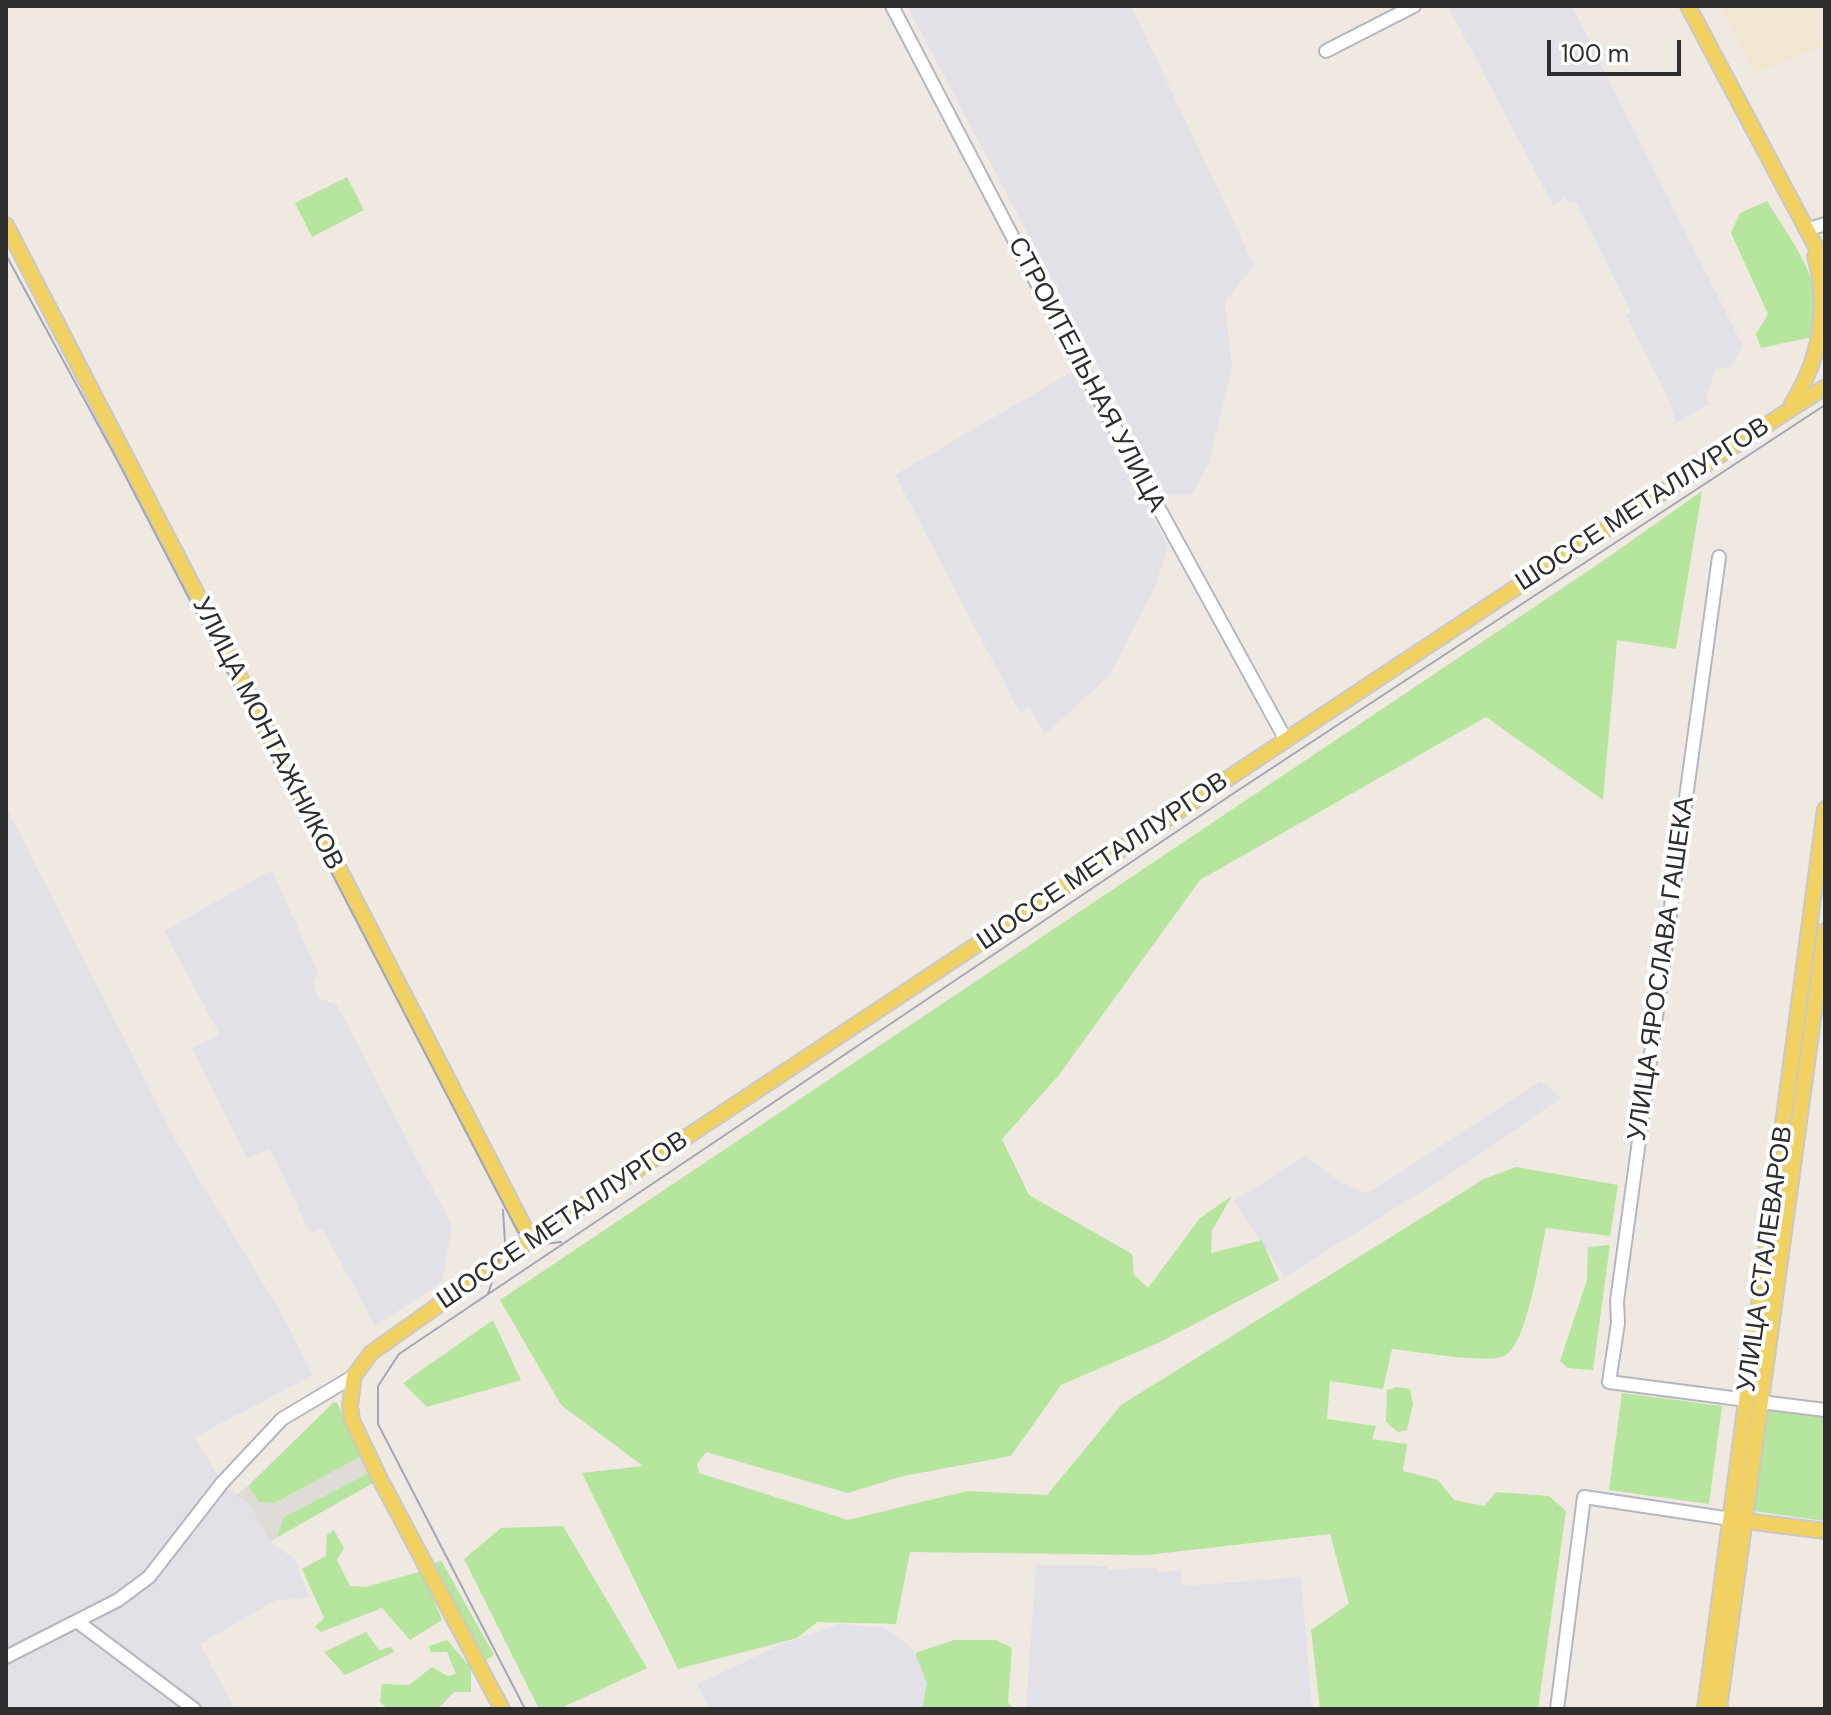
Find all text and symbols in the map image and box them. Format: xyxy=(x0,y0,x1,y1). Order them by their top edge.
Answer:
scale bar xyxy=(1551,24,1685,74)
text: 100 m xyxy=(1561,38,1629,69)
street label: СТРОИТЕЛЬНАЯ УЛИЦА xyxy=(1000,232,1172,518)
street label: ШОССЕ МЕТАЛЛУРГОВ xyxy=(1510,411,1776,599)
street label: УЛИЦА МОНТАЖНИКОВ xyxy=(185,592,349,876)
street label: ШОССЕ МЕТАЛЛУРГОВ xyxy=(972,766,1234,958)
street label: УЛИЦА ЯРОСЛАВА ГАШЕКА xyxy=(1622,795,1702,1143)
street label: УЛИЦА СТАЛЕВАРОВ xyxy=(1732,1124,1800,1394)
street label: ШОССЕ МЕТАЛЛУРГОВ xyxy=(432,1125,694,1317)

